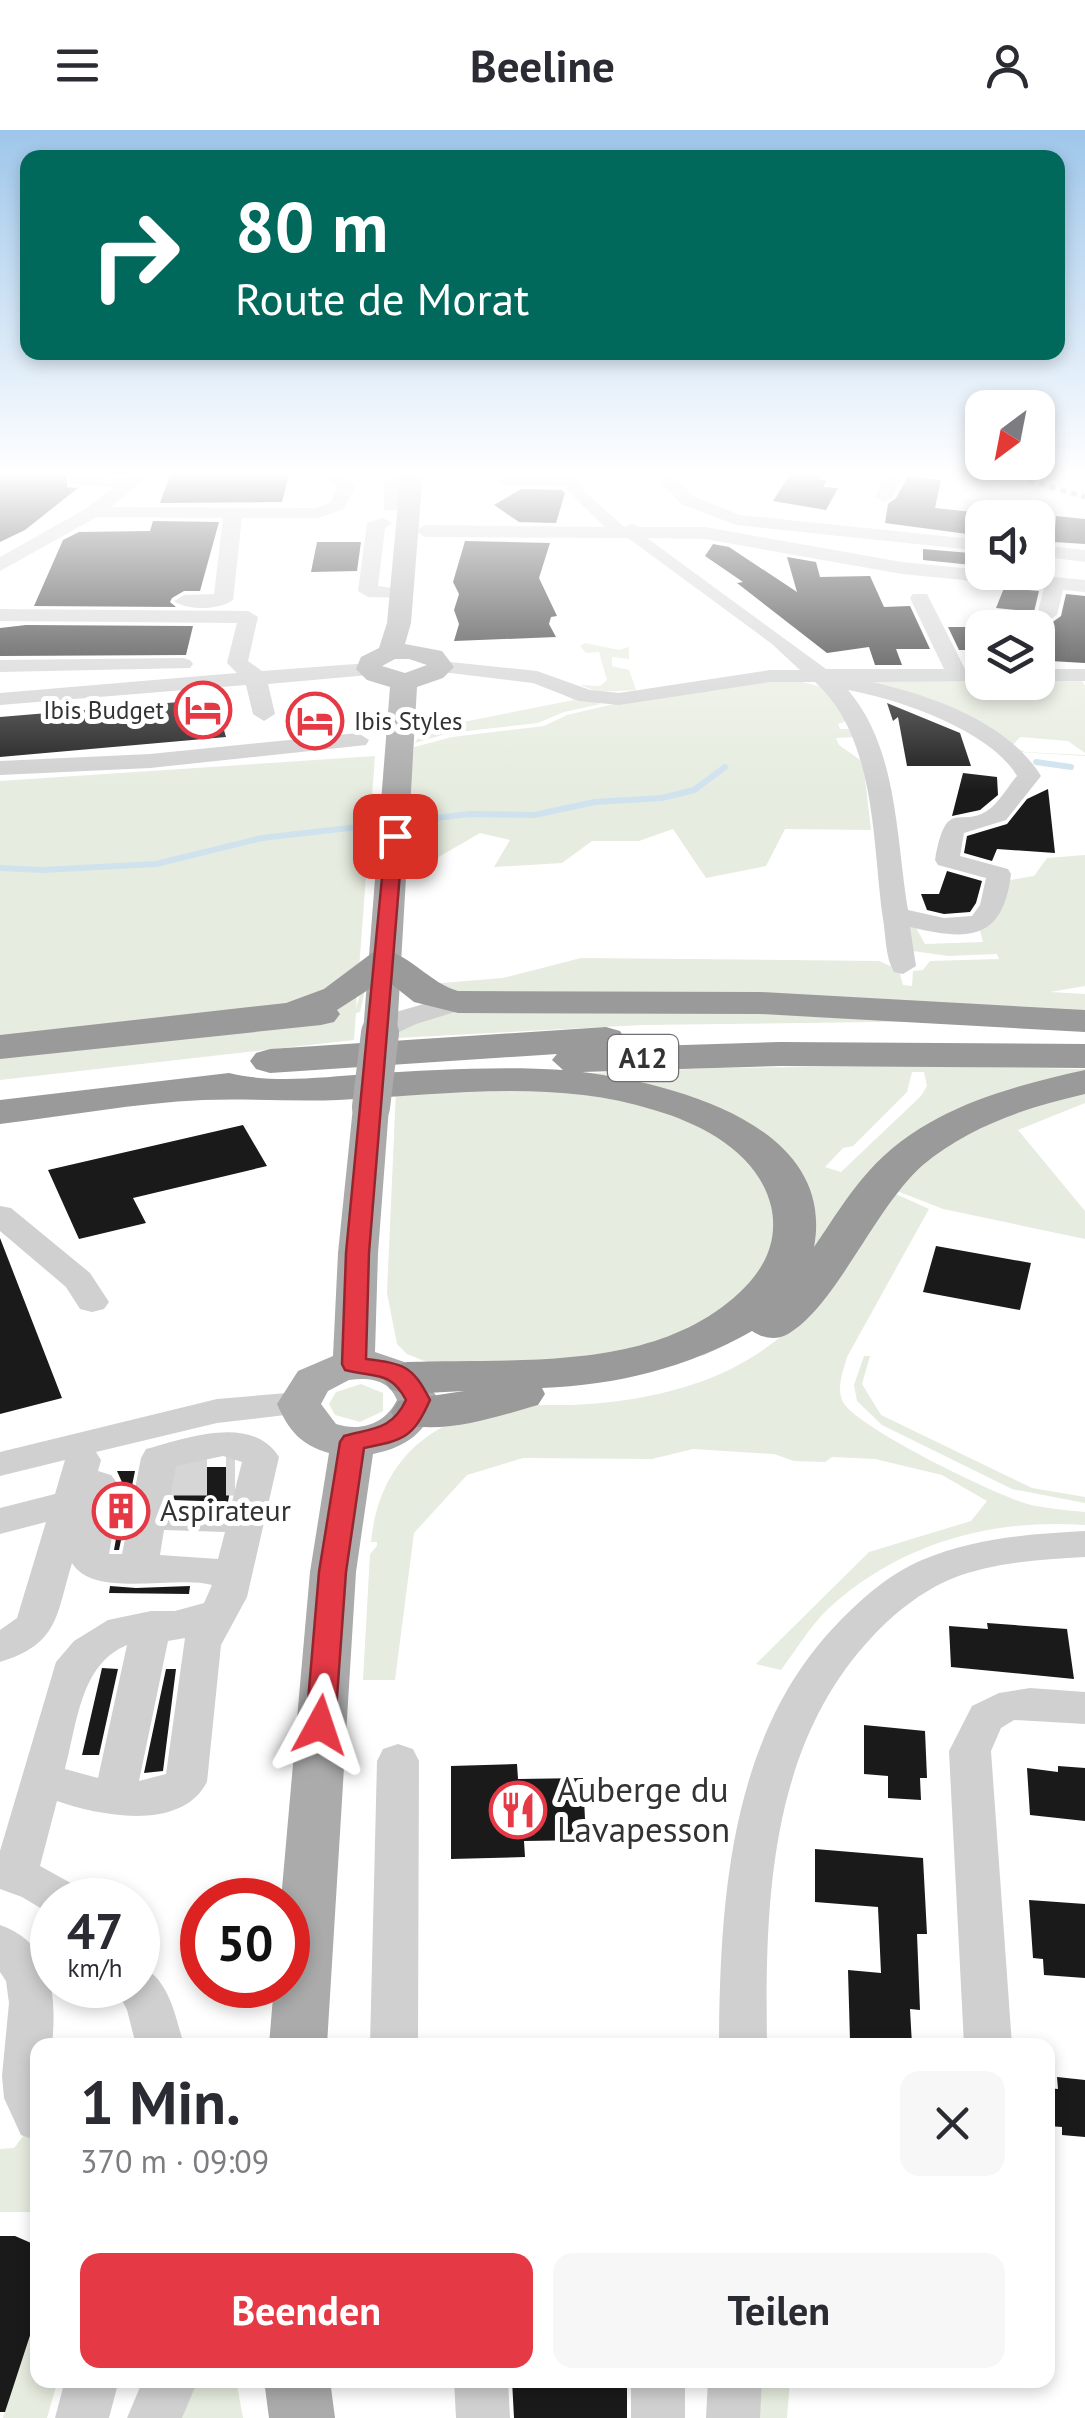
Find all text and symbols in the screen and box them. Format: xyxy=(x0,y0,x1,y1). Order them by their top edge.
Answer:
text: Beeline xyxy=(470,36,615,94)
icon: menu xyxy=(50,38,105,93)
icon: person xyxy=(980,38,1035,93)
text: 80 m xyxy=(235,181,388,271)
icon: right xyxy=(70,190,200,320)
text: Route de Morat xyxy=(235,269,529,327)
north arrow xyxy=(965,390,1055,480)
map controls xyxy=(965,390,1055,700)
button: sound xyxy=(965,500,1055,590)
button: layers xyxy=(965,610,1055,700)
hotel icon: Ibis Budget xyxy=(173,680,233,740)
hotel icon: Ibis Styles xyxy=(285,691,345,751)
place label: Ibis Budget xyxy=(43,694,165,726)
place label: Ibis Styles xyxy=(354,705,463,737)
pin xyxy=(353,794,438,879)
icon: arrive xyxy=(368,809,423,864)
road number: A12 xyxy=(608,1035,678,1081)
building icon: Aspirateur xyxy=(91,1481,151,1541)
place label: Aspirateur xyxy=(160,1490,291,1529)
position arrow xyxy=(268,1673,372,1777)
place label: Auberge du Lavapesson xyxy=(557,1766,730,1852)
restaurant icon: Auberge du Lavapesson xyxy=(488,1780,548,1840)
speed limit sign: 50 xyxy=(180,1878,310,2008)
text: 47 xyxy=(67,1898,123,1963)
text: km/h xyxy=(68,1952,122,1984)
text: 1 Min. xyxy=(80,2063,241,2141)
button: close xyxy=(900,2071,1005,2176)
text: 370 m · 09:09 xyxy=(80,2140,269,2182)
button: Beenden xyxy=(80,2253,533,2368)
button: Teilen xyxy=(553,2253,1005,2368)

